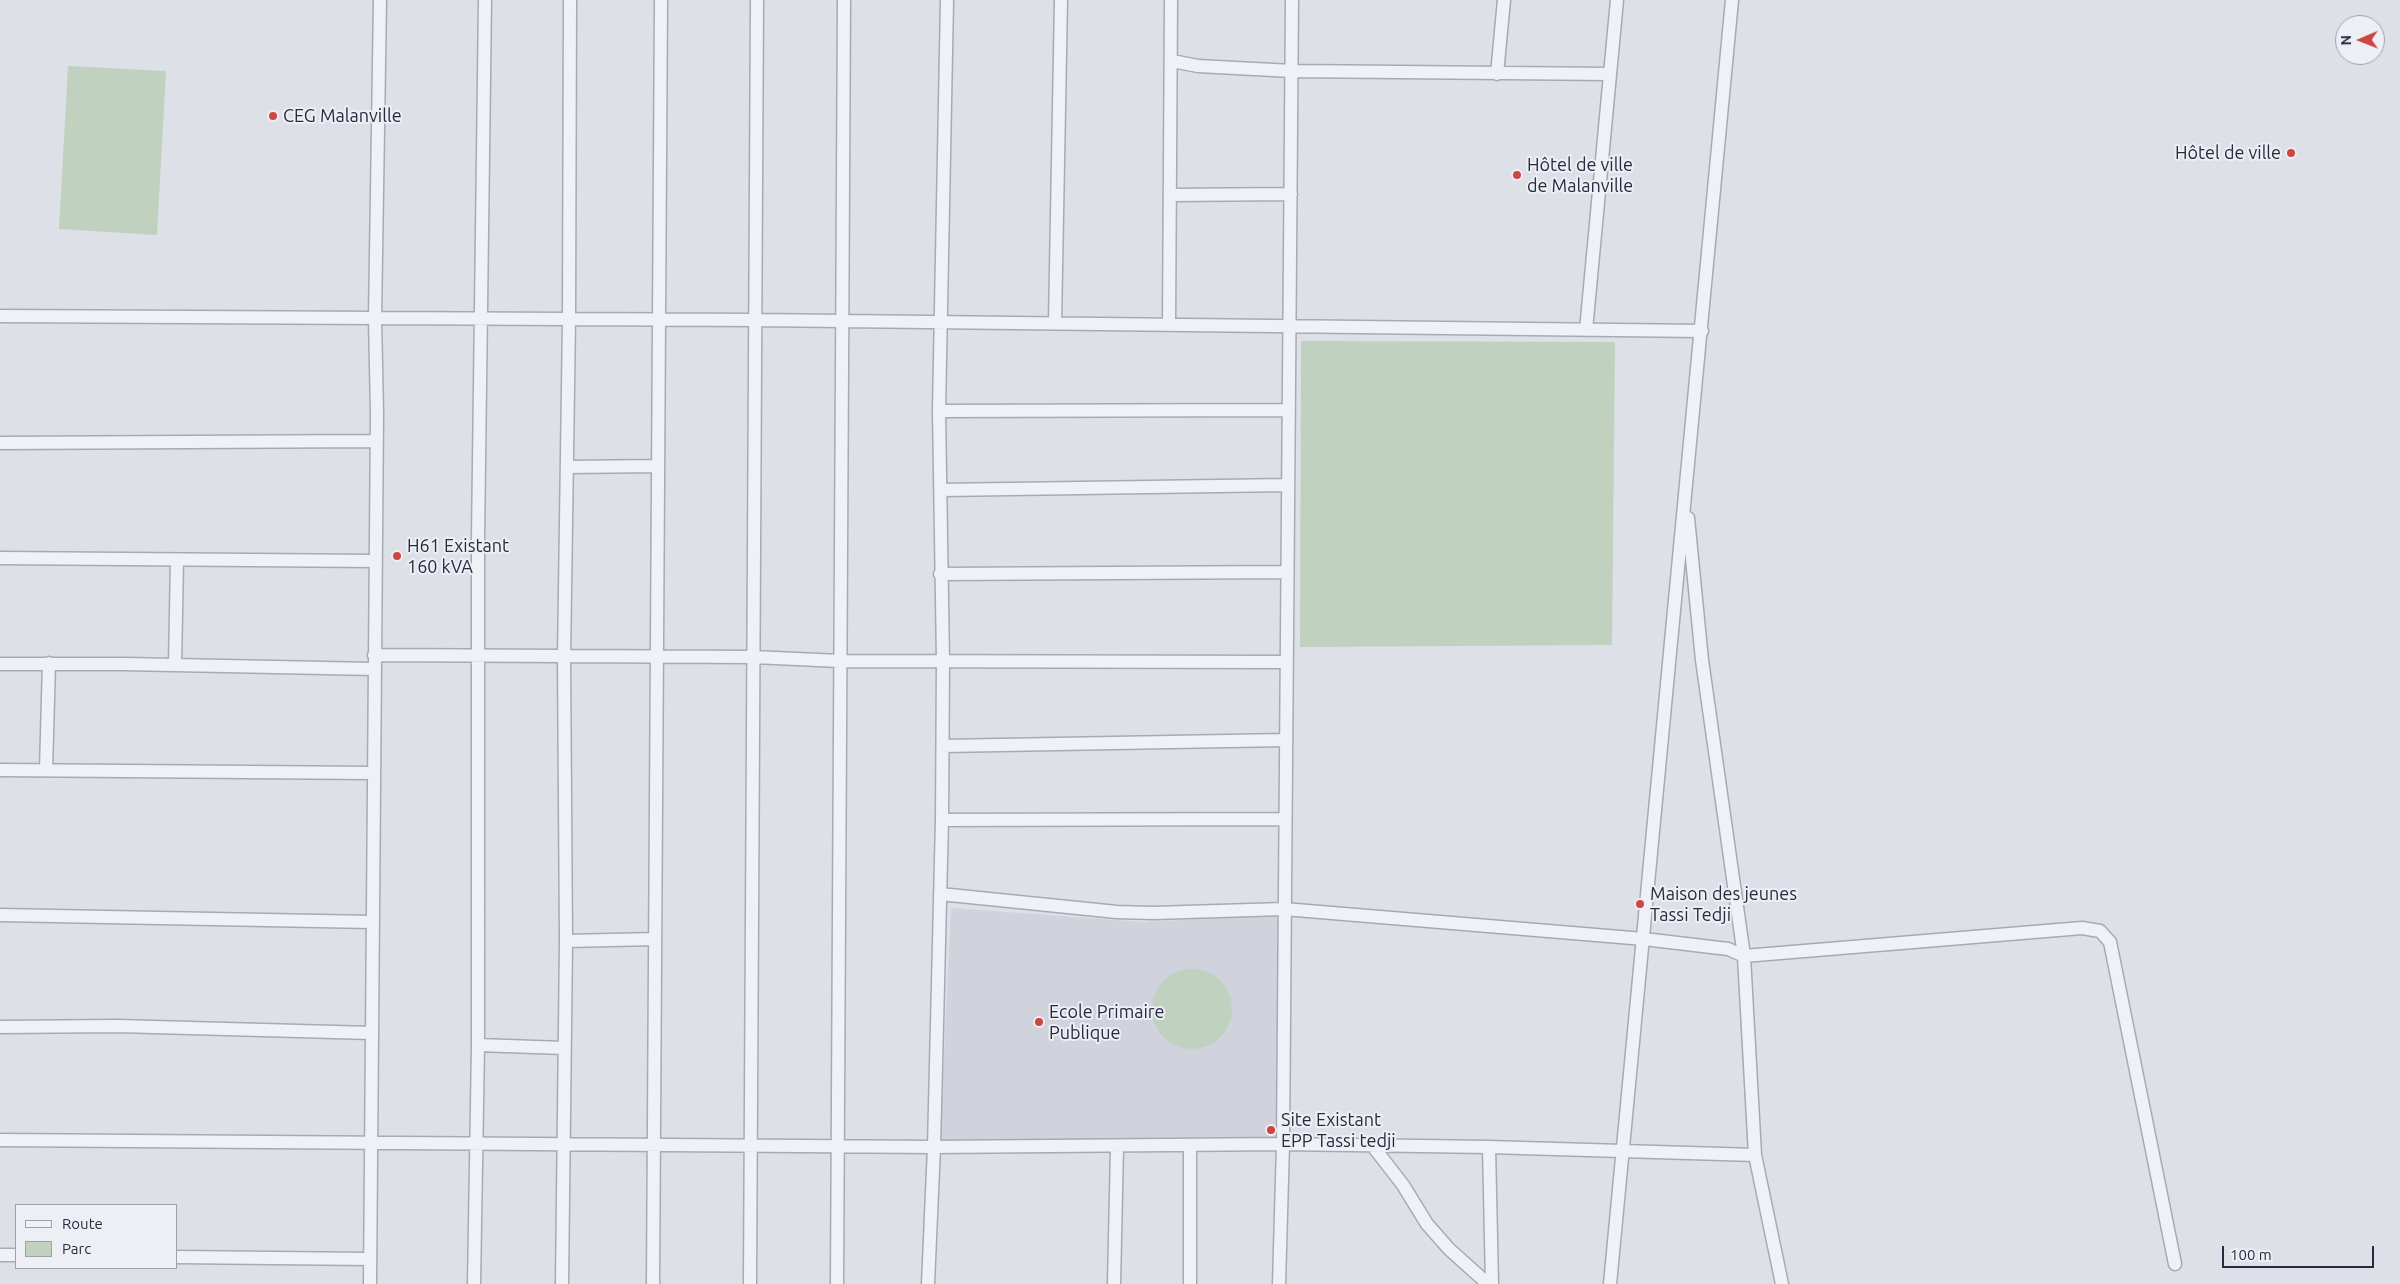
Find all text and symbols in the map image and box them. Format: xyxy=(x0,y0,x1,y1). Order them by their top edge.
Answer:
north arrow xyxy=(2335,15,2385,65)
text: N xyxy=(2338,35,2354,46)
place label: CEG Malanville xyxy=(283,105,402,127)
marker: CEG Malanville xyxy=(267,110,279,122)
place label: Hôtel de ville xyxy=(2175,142,2281,164)
marker: Hôtel de ville xyxy=(2285,147,2297,159)
place label: Hôtel de ville de Malanville xyxy=(1527,154,1633,196)
marker: Hôtel de ville de Malanville xyxy=(1511,169,1523,181)
place label: H61 Existant 160 kVA xyxy=(407,535,509,578)
marker: H61 Existant 160 kVA xyxy=(391,550,403,562)
place label: Maison des jeunes Tassi Tedji xyxy=(1650,883,1797,926)
marker: Maison des jeunes Tassi Tedji xyxy=(1634,898,1646,910)
place label: Ecole Primaire Publique xyxy=(1049,1001,1165,1044)
marker: Ecole Primaire Publique xyxy=(1033,1016,1045,1028)
place label: Site Existant EPP Tassi tedji xyxy=(1281,1109,1396,1152)
marker: Site Existant EPP Tassi tedji xyxy=(1265,1124,1277,1136)
legend xyxy=(15,1204,178,1269)
text: Route xyxy=(62,1215,103,1232)
scale bar xyxy=(2225,1236,2378,1268)
text: Parc xyxy=(62,1240,91,1257)
text: 100 m xyxy=(2230,1246,2272,1263)

